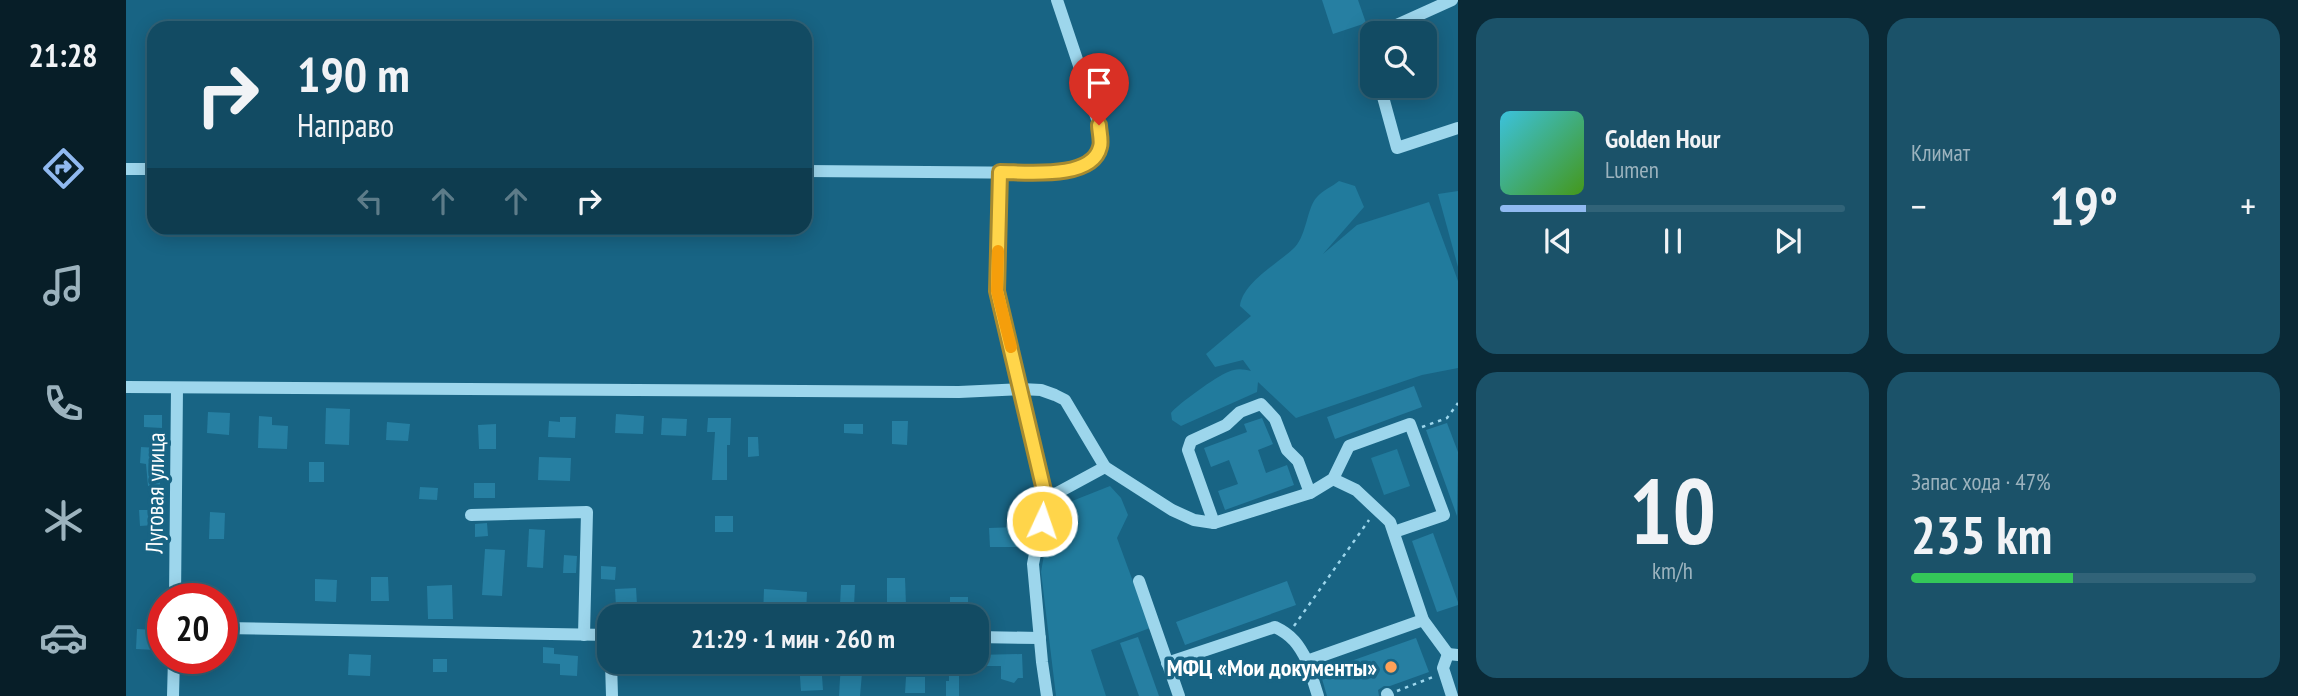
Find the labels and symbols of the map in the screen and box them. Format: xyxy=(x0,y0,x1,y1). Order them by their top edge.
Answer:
pin xyxy=(1069,53,1129,125)
street label: Луговая улица xyxy=(138,432,172,555)
position arrow xyxy=(1005,484,1079,558)
speed limit sign: 20 xyxy=(147,583,238,674)
place label: МФЦ «Мои документы» xyxy=(1167,652,1377,683)
marker: МФЦ «Мои документы» xyxy=(1383,659,1399,675)

